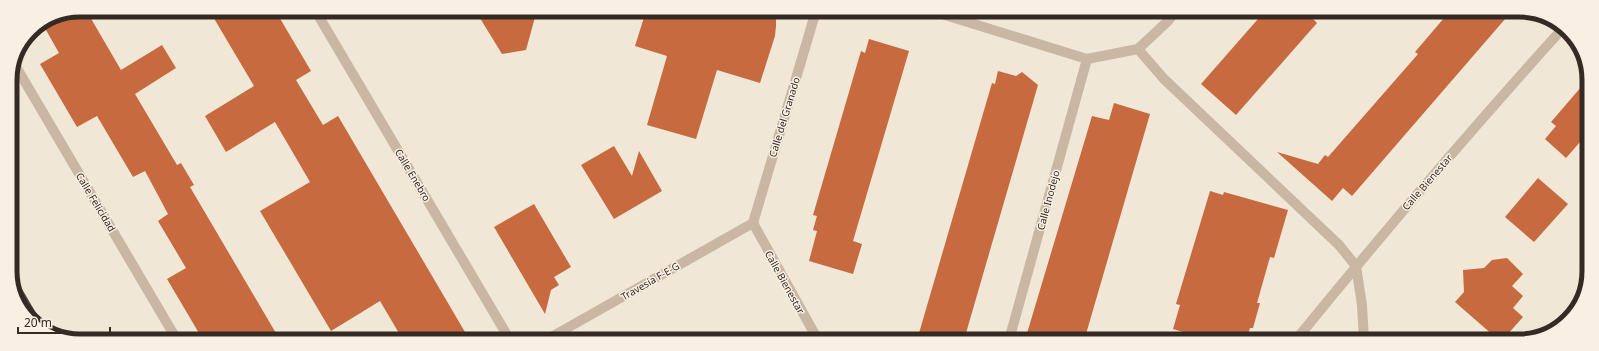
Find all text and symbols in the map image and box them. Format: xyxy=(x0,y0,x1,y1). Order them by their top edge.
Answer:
street label: Calle del Granado xyxy=(765,75,803,159)
street label: Calle Enebro xyxy=(392,146,434,204)
street label: Calle Bienestar xyxy=(1399,151,1455,213)
street label: Calle Inodejo xyxy=(1033,169,1063,231)
street label: Calle Felicidad xyxy=(73,170,119,234)
street label: Calle Bienestar xyxy=(762,248,808,316)
street label: Travesía F-E-G xyxy=(618,259,682,303)
scale bar xyxy=(18,309,110,335)
text: 20 m xyxy=(24,314,52,331)

